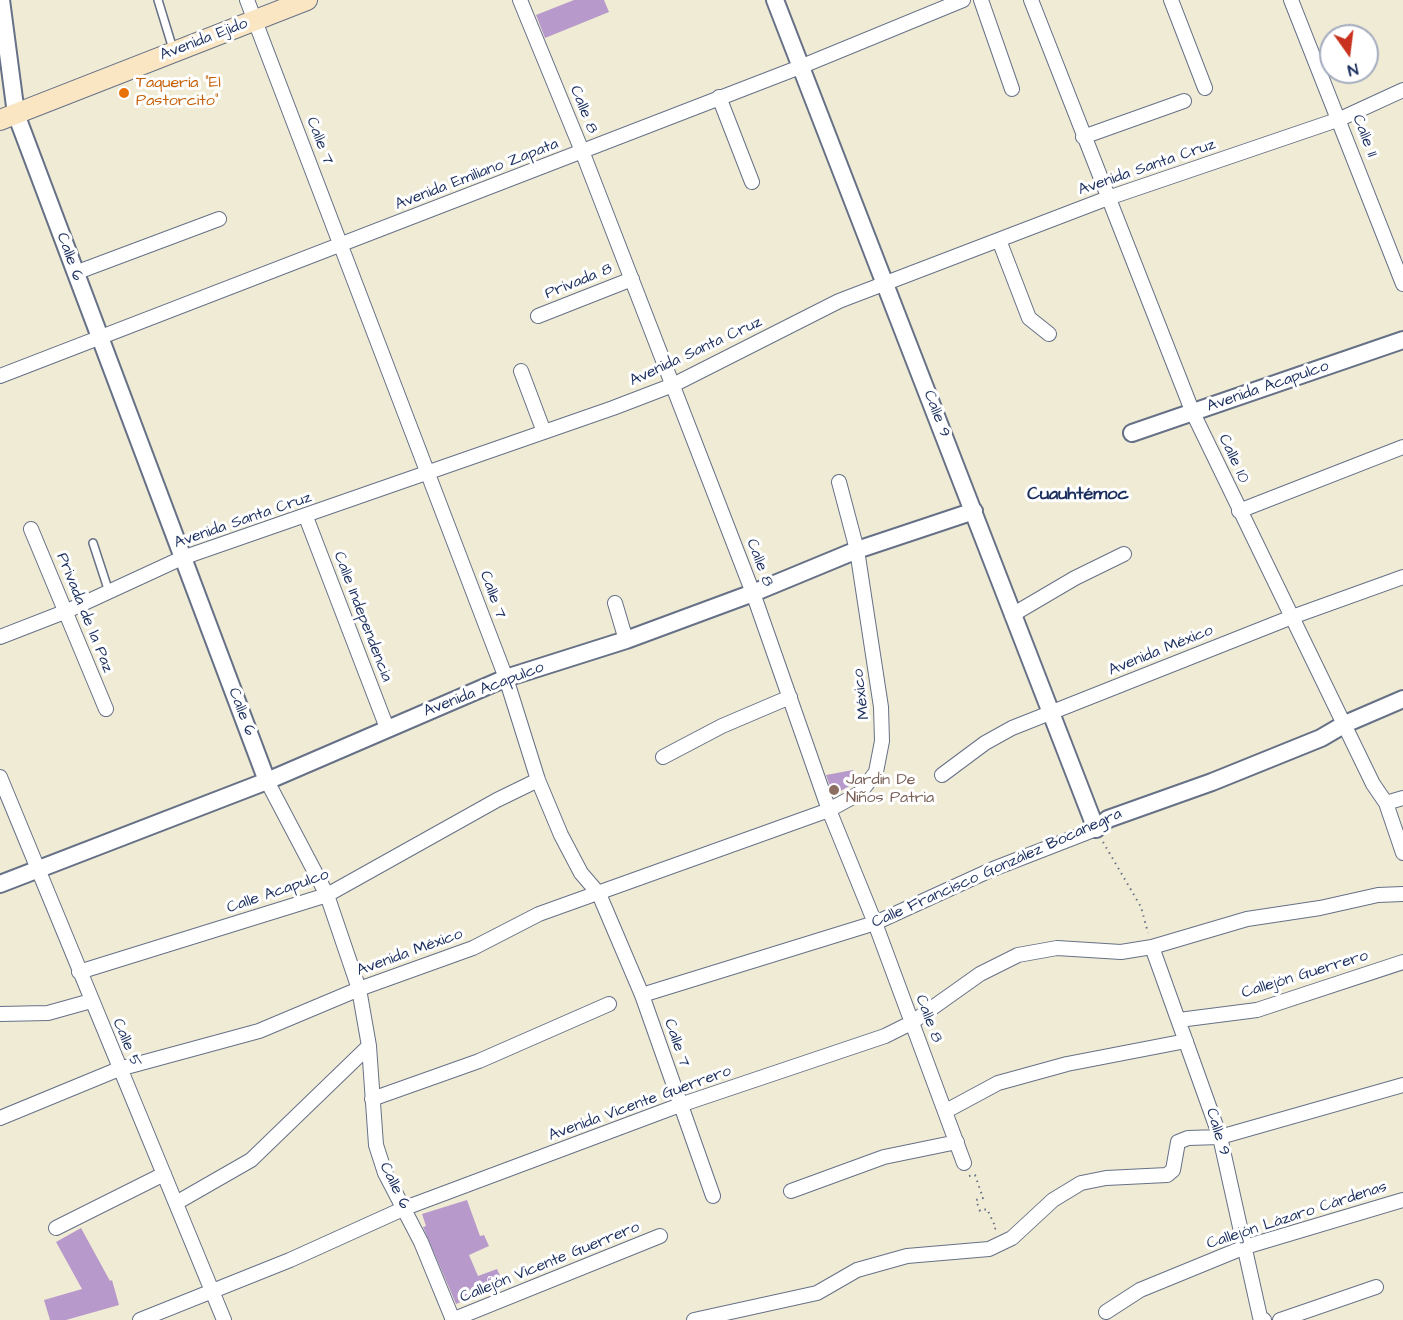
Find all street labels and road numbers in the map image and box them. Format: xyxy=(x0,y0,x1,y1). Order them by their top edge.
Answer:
street label: Avenida Ejido xyxy=(157,14,251,66)
street label: Calle 8 xyxy=(565,83,601,137)
street label: Calle 11 xyxy=(1347,112,1381,160)
street label: Calle 7 xyxy=(301,114,337,168)
street label: Avenida Emiliano Zapata xyxy=(393,135,561,215)
street label: Avenida Santa Cruz xyxy=(1076,135,1218,201)
street label: Calle 6 xyxy=(51,230,87,284)
street label: Privada 8 xyxy=(542,260,616,304)
street label: Avenida Santa Cruz xyxy=(627,313,765,391)
street label: Avenida Acapulco xyxy=(1205,357,1331,417)
street label: Calle 9 xyxy=(918,388,954,440)
street label: Calle 10 xyxy=(1213,432,1253,486)
street label: Avenida Santa Cruz xyxy=(172,488,314,554)
street label: Calle 8 xyxy=(741,536,777,590)
street label: Calle Independencia xyxy=(328,549,396,685)
street label: Privada de la Paz xyxy=(51,550,117,676)
street label: Calle 7 xyxy=(475,569,509,621)
street label: Avenida México xyxy=(1106,621,1216,681)
street label: Avenida Acapulco xyxy=(421,658,547,722)
street label: México xyxy=(849,668,875,720)
street label: Calle 6 xyxy=(223,685,259,739)
street label: Calle Francisco González Bocanegra xyxy=(869,805,1125,933)
street label: Calle Acapulco xyxy=(224,866,332,918)
street label: Avenida México xyxy=(354,925,466,981)
street label: Callejón Guerrero xyxy=(1239,947,1371,1003)
street label: Calle 8 xyxy=(910,992,946,1046)
street label: Calle 5 xyxy=(107,1016,145,1070)
street label: Calle 7 xyxy=(659,1017,693,1069)
street label: Avenida Vicente Guerrero xyxy=(546,1062,734,1146)
street label: Calle 9 xyxy=(1201,1106,1233,1158)
street label: Calle 6 xyxy=(375,1160,413,1212)
street label: Callejón Lázaro Cárdenas xyxy=(1205,1178,1389,1254)
street label: Callejón Vicente Guerrero xyxy=(457,1218,643,1308)

